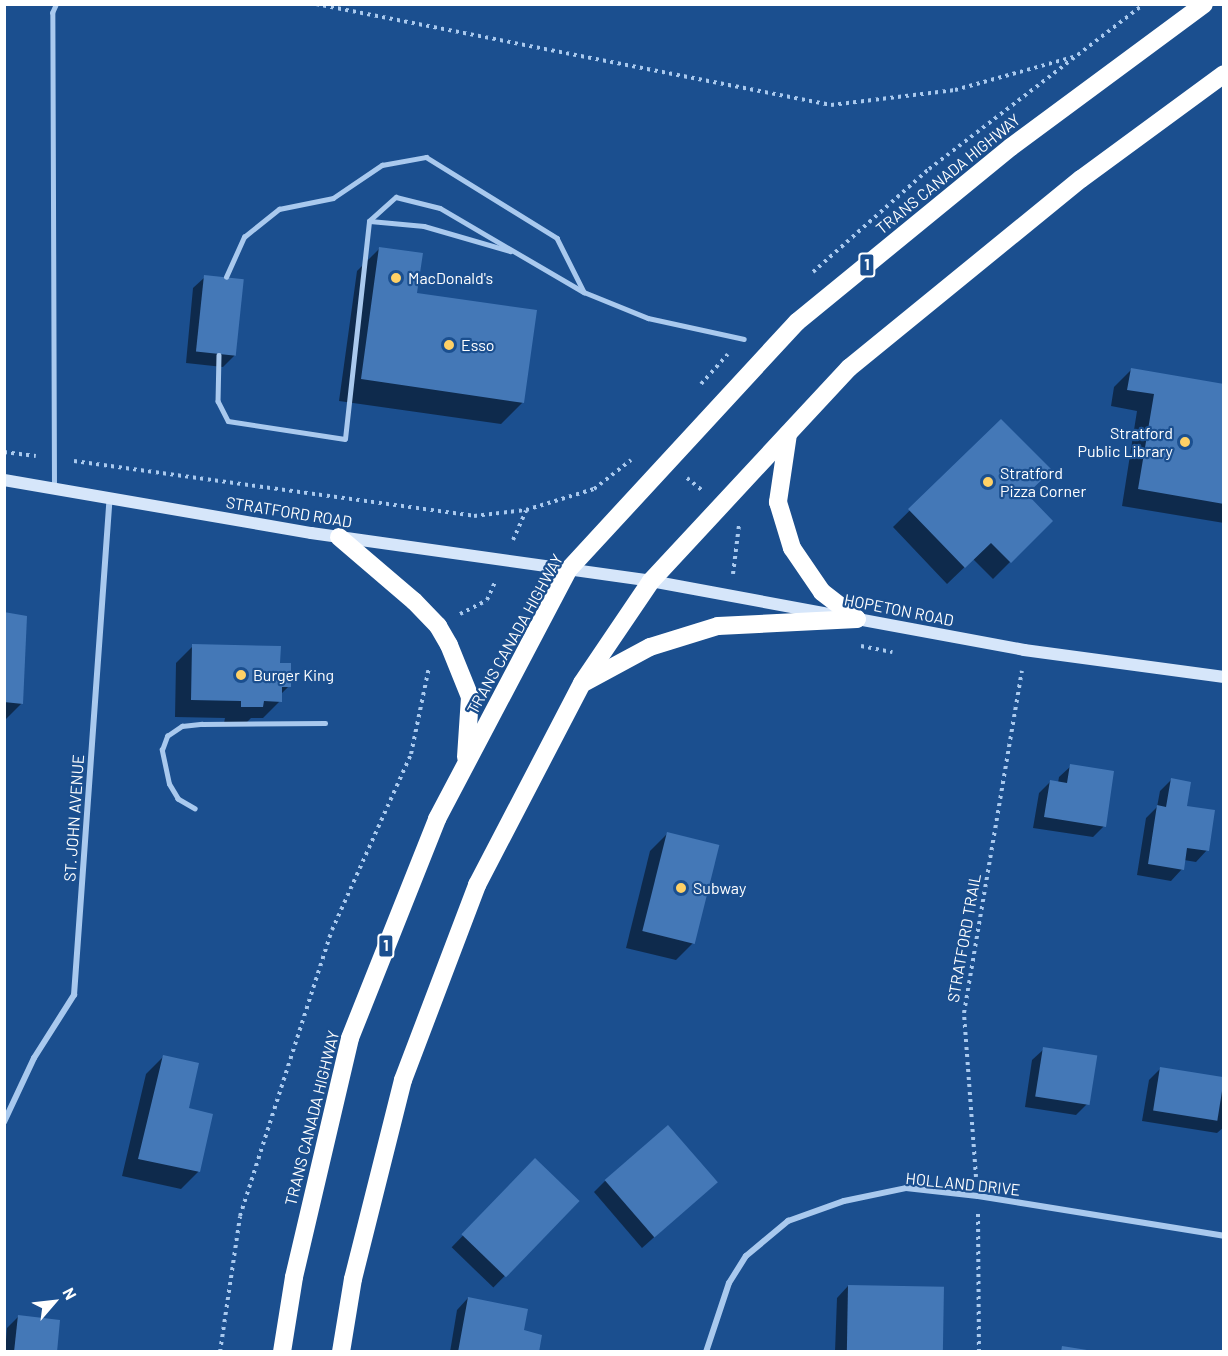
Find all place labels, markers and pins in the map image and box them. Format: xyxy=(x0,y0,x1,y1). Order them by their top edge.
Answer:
place label: MacDonald's xyxy=(408,268,493,288)
marker: MacDonald's xyxy=(389,271,403,285)
place label: Esso xyxy=(461,335,495,355)
marker: Esso xyxy=(442,338,456,352)
place label: Stratford Public Library xyxy=(1077,423,1173,461)
marker: Stratford Public Library xyxy=(1178,435,1192,449)
place label: Stratford Pizza Corner xyxy=(1000,463,1086,501)
marker: Stratford Pizza Corner xyxy=(981,475,995,489)
place label: Burger King xyxy=(253,665,334,685)
marker: Burger King xyxy=(234,668,248,682)
place label: Subway xyxy=(693,878,746,898)
marker: Subway xyxy=(674,881,688,895)

